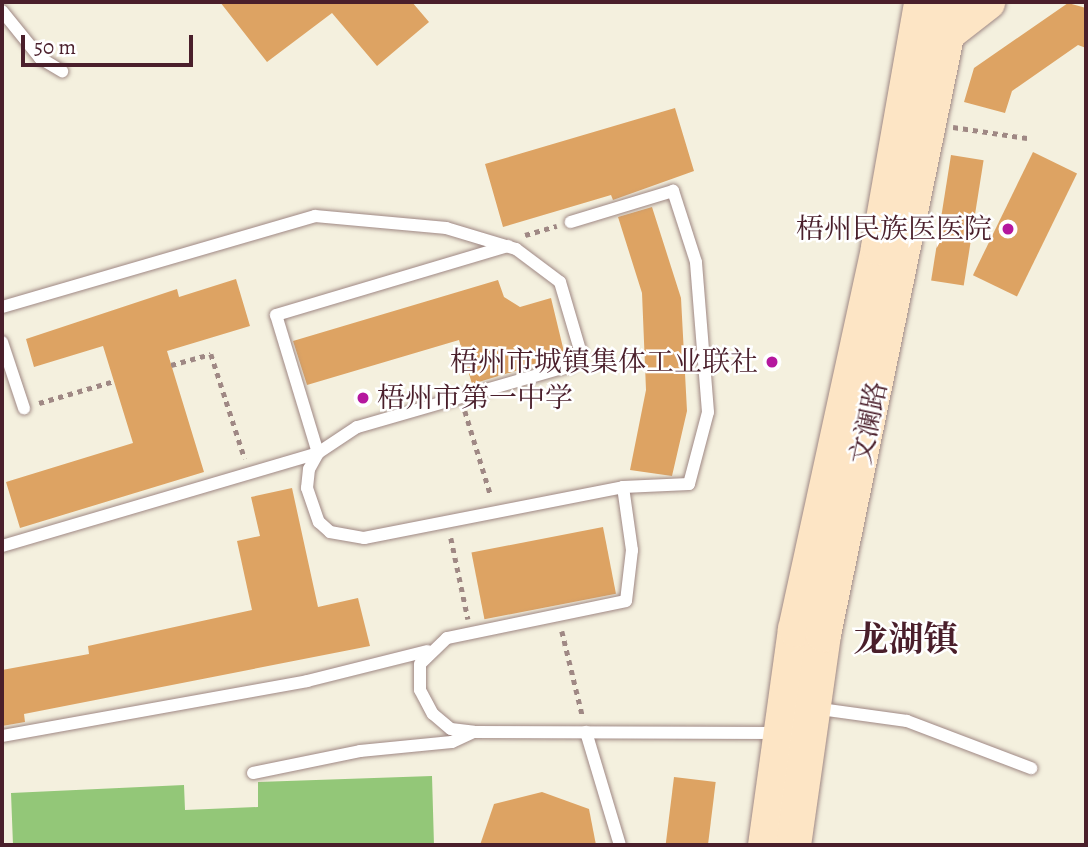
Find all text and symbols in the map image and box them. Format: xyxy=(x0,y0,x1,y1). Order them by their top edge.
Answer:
scale bar xyxy=(24,21,196,65)
text: 50 m xyxy=(34,33,76,61)
place label: 梧州民族医医院 xyxy=(796,212,992,246)
marker: 梧州民族医医院 xyxy=(998,219,1018,239)
place label: 梧州市城镇集体工业联社 xyxy=(450,345,758,379)
marker: 梧州市城镇集体工业联社 xyxy=(764,354,780,370)
street label: 文澜路 xyxy=(844,378,894,468)
place label: 梧州市第一中学 xyxy=(377,381,573,415)
marker: 梧州市第一中学 xyxy=(355,390,371,406)
district label: 龙湖镇 xyxy=(854,618,958,660)

